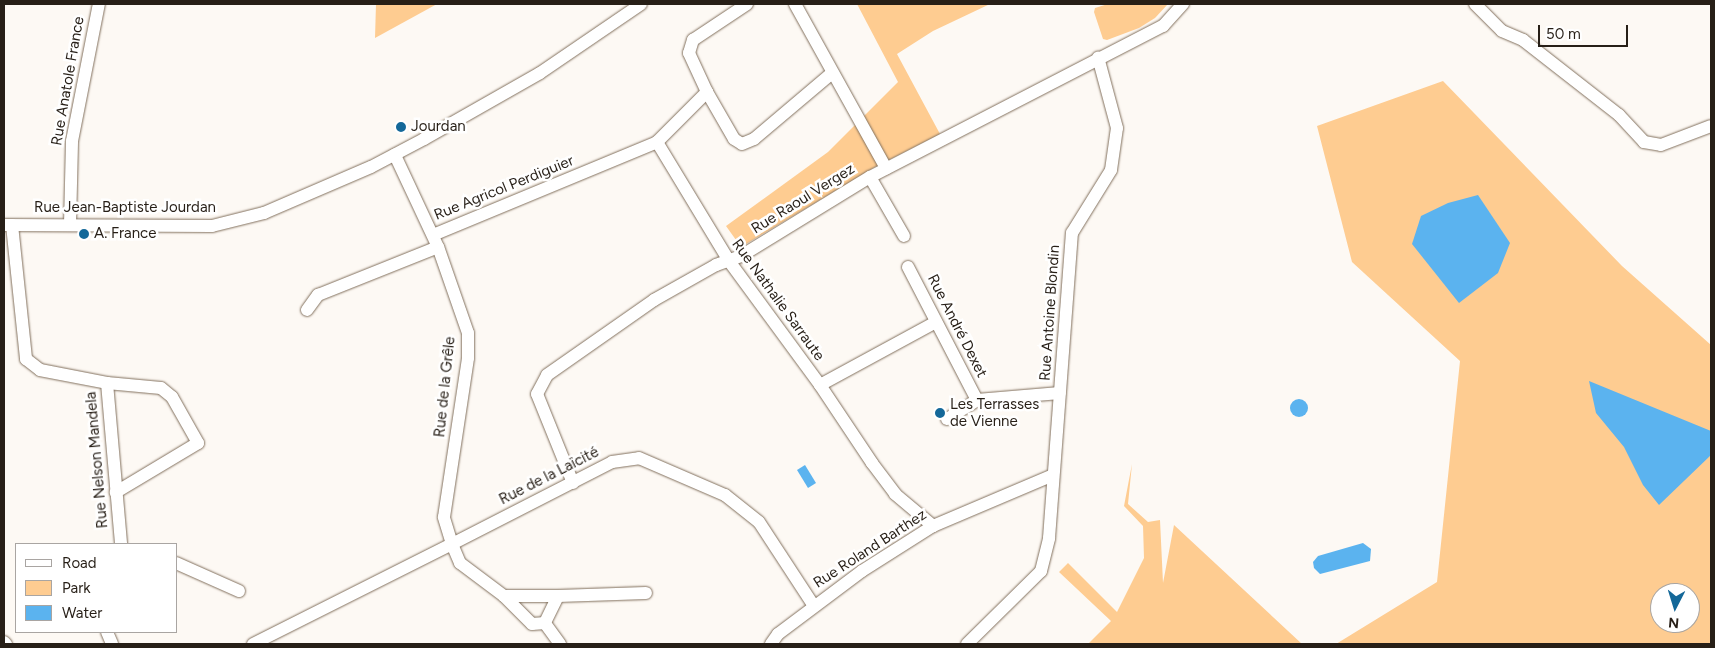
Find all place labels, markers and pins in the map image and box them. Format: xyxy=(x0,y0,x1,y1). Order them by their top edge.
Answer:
place label: Jourdan xyxy=(411,118,466,136)
marker: Jourdan xyxy=(395,121,407,133)
place label: A. France xyxy=(94,225,156,243)
marker: A. France xyxy=(78,228,90,240)
place label: Les Terrasses de Vienne xyxy=(950,395,1039,430)
marker: Les Terrasses de Vienne xyxy=(934,407,946,419)

